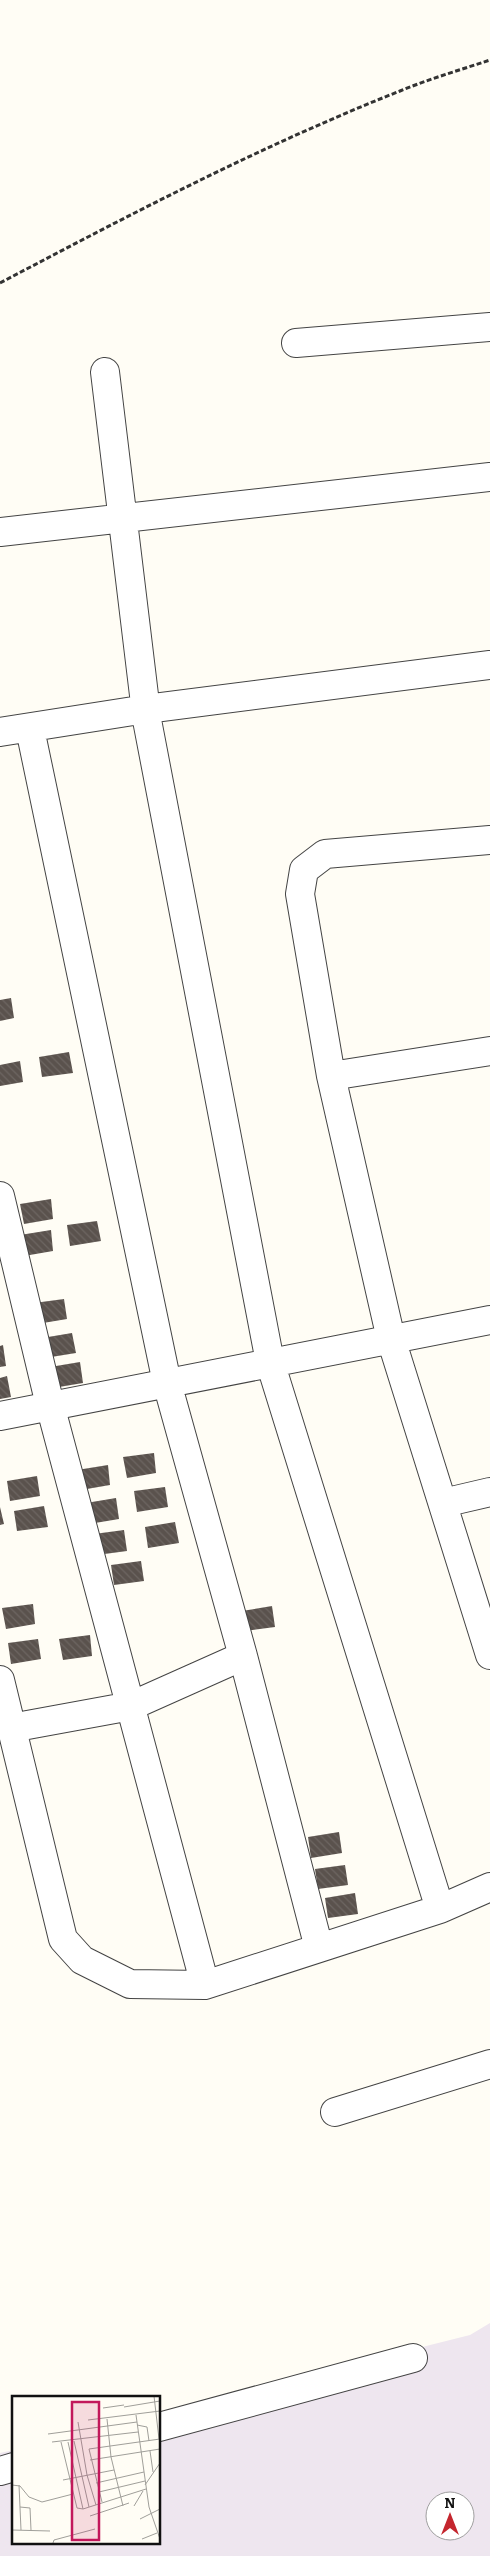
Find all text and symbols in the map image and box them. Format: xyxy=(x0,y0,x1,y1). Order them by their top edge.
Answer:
inset map xyxy=(12,2396,160,2544)
north arrow xyxy=(425,2491,475,2541)
text: N xyxy=(445,2495,456,2512)

